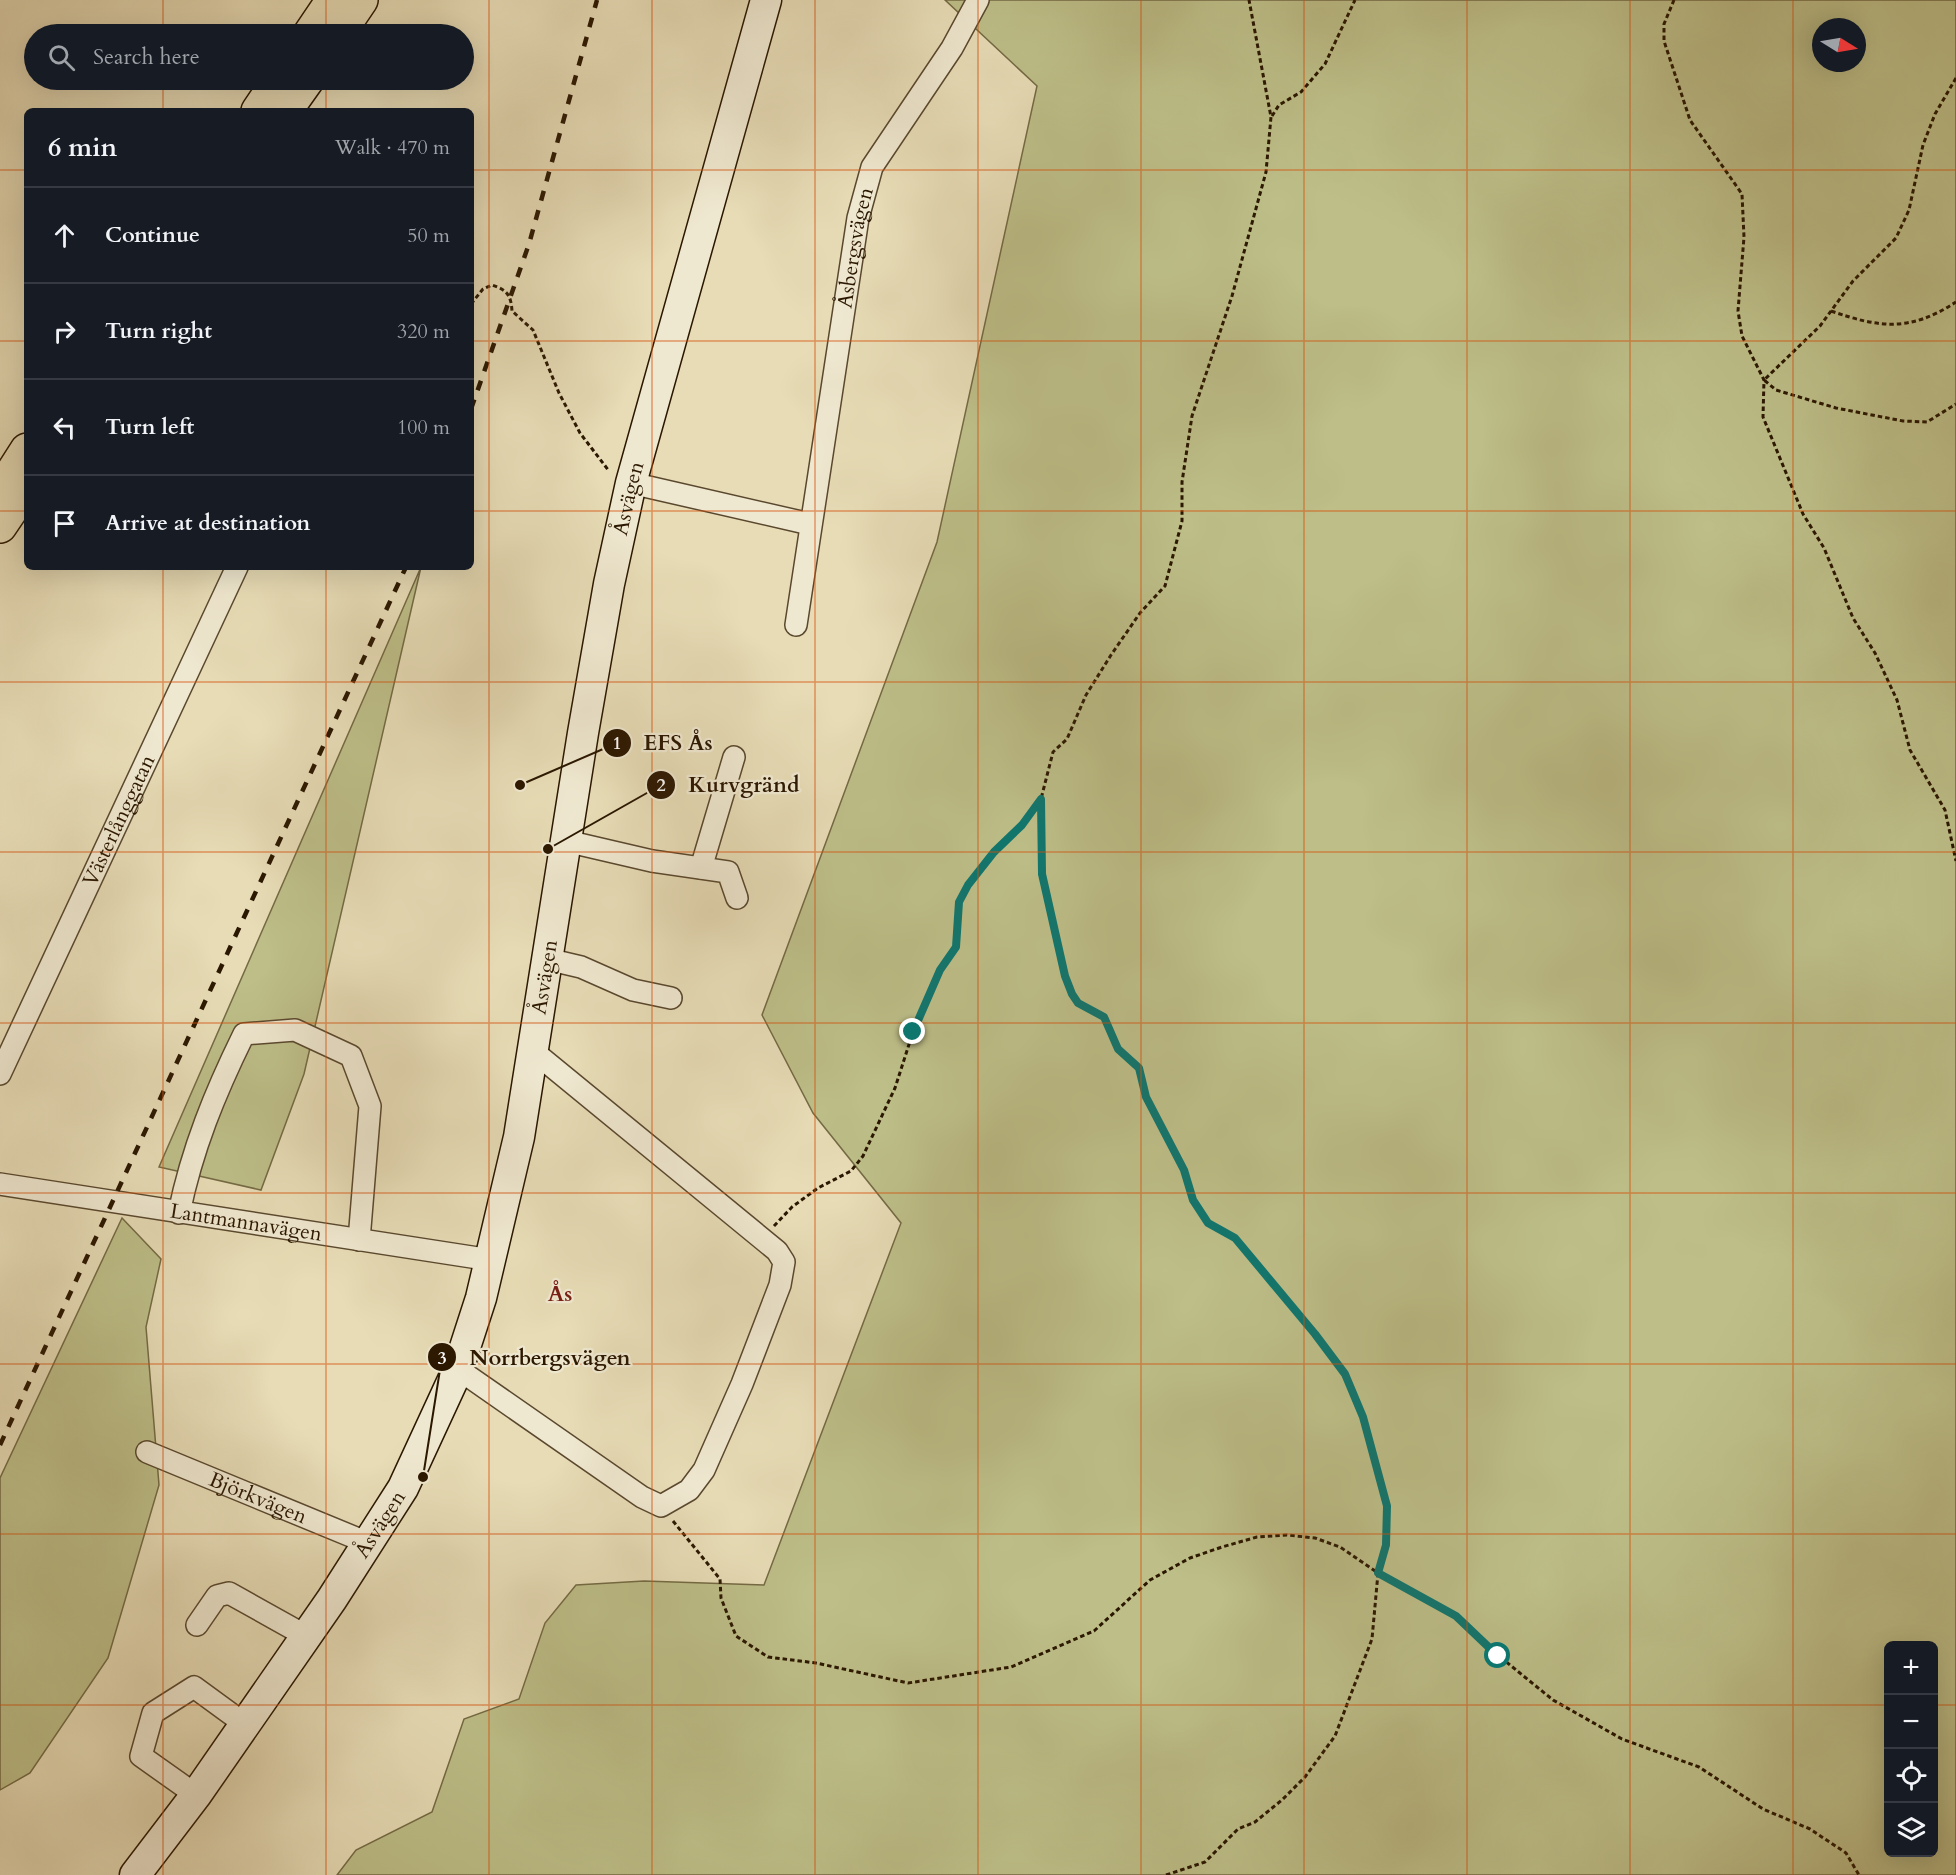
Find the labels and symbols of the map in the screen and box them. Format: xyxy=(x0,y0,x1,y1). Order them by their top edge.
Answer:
north arrow xyxy=(1812,18,1866,72)
street label: Åsbergsvägen xyxy=(830,184,880,310)
street label: Åsvägen xyxy=(605,458,651,538)
callout: EFS Ås xyxy=(602,723,725,763)
text: EFS Ås xyxy=(643,728,713,758)
text: 1 xyxy=(612,731,622,756)
street label: Västerlånggatan xyxy=(75,750,162,891)
callout: Kurvgränd xyxy=(646,765,811,805)
text: Kurvgränd xyxy=(688,770,800,800)
text: 2 xyxy=(656,773,666,798)
street label: Åsvägen xyxy=(524,938,565,1016)
route end xyxy=(899,1018,925,1044)
street label: Lantmannavägen xyxy=(168,1196,324,1248)
district label: Ås xyxy=(548,1279,572,1309)
callout: Norrbergsvägen xyxy=(427,1337,642,1377)
text: Norrbergsvägen xyxy=(469,1343,631,1373)
text: 3 xyxy=(437,1346,447,1371)
street label: Björkvägen xyxy=(205,1465,311,1531)
street label: Åsvägen xyxy=(347,1485,412,1564)
route start xyxy=(1484,1642,1510,1668)

